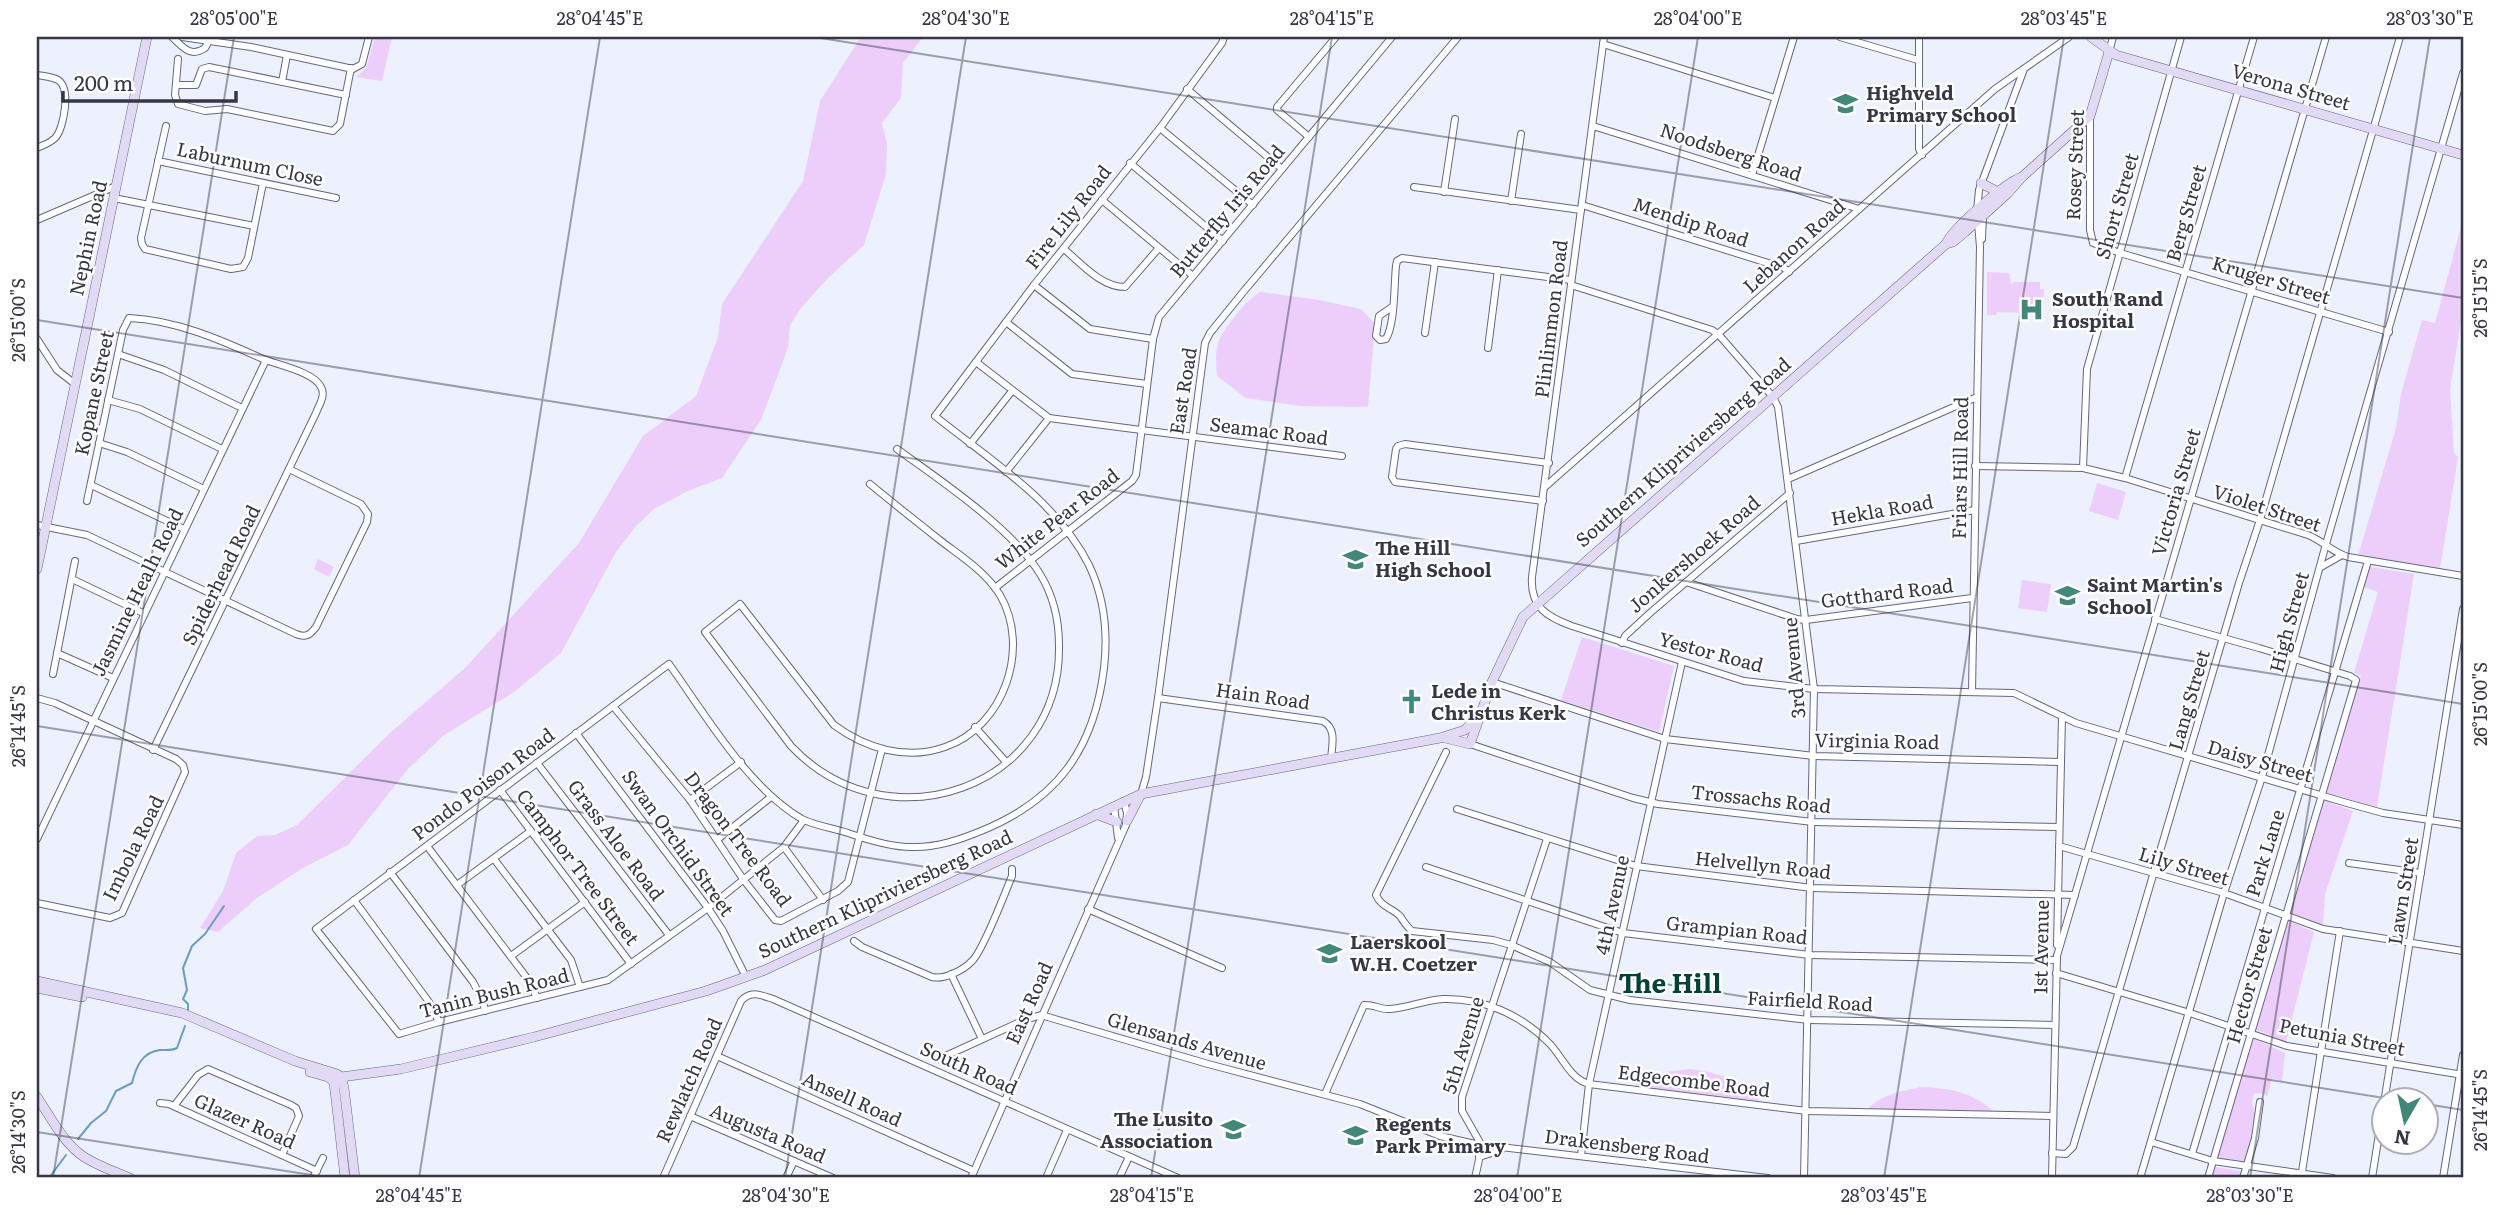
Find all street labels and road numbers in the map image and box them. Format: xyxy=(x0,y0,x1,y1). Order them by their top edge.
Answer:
street label: Verona Street xyxy=(2229,56,2354,116)
street label: Rosey Street xyxy=(2058,109,2090,221)
street label: Noodsberg Road xyxy=(1657,115,1806,187)
street label: Laburnum Close xyxy=(174,134,326,192)
street label: Butterfly Iris Road xyxy=(1162,137,1291,283)
street label: Short Street xyxy=(2087,149,2145,262)
street label: Fire Lily Road xyxy=(1018,158,1117,274)
street label: Berg Street xyxy=(2158,161,2212,265)
street label: Nephin Road xyxy=(61,177,113,298)
street label: Mendip Road xyxy=(1630,189,1753,253)
street label: Lebanon Road xyxy=(1736,191,1851,299)
street label: Plinlimmon Road xyxy=(1526,238,1574,400)
street label: Kruger Street xyxy=(2209,248,2334,310)
street label: Kopane Street xyxy=(66,327,120,458)
street label: East Road xyxy=(1161,345,1203,437)
street label: Southern Klipriviersberg Road xyxy=(1568,349,1797,553)
street label: Friars Hill Road xyxy=(1944,396,1974,540)
street label: Seamac Road xyxy=(1208,409,1330,451)
street label: Victoria Street xyxy=(2143,424,2207,559)
street label: White Pear Road xyxy=(988,461,1125,576)
street label: Violet Street xyxy=(2209,476,2325,538)
street label: Hekla Road xyxy=(1828,486,1936,532)
street label: Jonkershoek Road xyxy=(1621,488,1766,618)
street label: Spiderhead Road xyxy=(174,499,266,650)
street label: Jasmine Healh Road xyxy=(83,502,189,680)
street label: High Street xyxy=(2261,568,2315,675)
street label: Gotthard Road xyxy=(1819,570,1955,614)
street label: 3rd Avenue xyxy=(1775,616,1811,720)
street label: Yestor Road xyxy=(1656,624,1767,679)
street label: Lang Street xyxy=(2160,646,2216,753)
street label: Hain Road xyxy=(1214,675,1312,716)
street label: Pondo Poison Road xyxy=(405,720,560,846)
street label: Virginia Road xyxy=(1814,725,1940,755)
street label: Daisy Street xyxy=(2204,732,2317,789)
street label: Swan Orchid Street xyxy=(616,763,742,922)
street label: Dragon Tree Road xyxy=(678,765,799,912)
street label: Grass Aloe Road xyxy=(562,773,672,906)
street label: Trossachs Road xyxy=(1690,777,1833,819)
street label: Camphor Tree Street xyxy=(511,782,647,951)
street label: Imbola Road xyxy=(94,790,170,905)
street label: Park Lane xyxy=(2238,805,2291,900)
street label: Southern Klipriviersberg Road xyxy=(753,822,1017,964)
street label: Lawn Street xyxy=(2380,835,2424,947)
street label: Lily Street xyxy=(2136,839,2233,891)
street label: Helvellyn Road xyxy=(1694,843,1833,885)
street label: 4th Avenue xyxy=(1587,852,1635,957)
street label: 1st Avenue xyxy=(2025,899,2055,994)
street label: Grampian Road xyxy=(1665,908,1810,950)
street label: Hector Street xyxy=(2218,923,2278,1047)
street label: East Road xyxy=(997,956,1059,1049)
street label: Tanin Bush Road xyxy=(416,960,572,1024)
street label: Fairfield Road xyxy=(1746,983,1874,1017)
street label: 5th Avenue xyxy=(1434,992,1490,1097)
street label: Glensands Avenue xyxy=(1104,1004,1270,1076)
street label: Petunia Street xyxy=(2277,1010,2408,1062)
street label: Rewlatch Road xyxy=(648,1012,728,1147)
street label: South Road xyxy=(916,1033,1023,1101)
street label: Edgecombe Road xyxy=(1616,1057,1772,1103)
street label: Ansell Road xyxy=(798,1064,907,1133)
street label: Glazer Road xyxy=(190,1085,301,1155)
street label: Augusta Road xyxy=(706,1095,831,1169)
street label: Drakensberg Road xyxy=(1543,1121,1712,1169)

